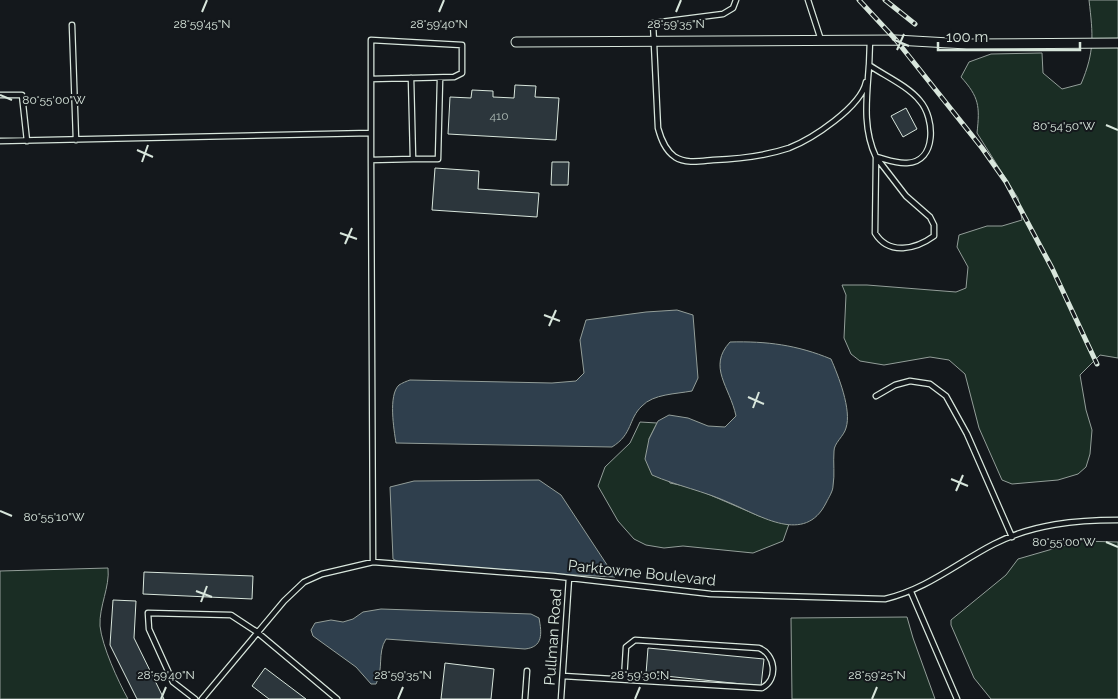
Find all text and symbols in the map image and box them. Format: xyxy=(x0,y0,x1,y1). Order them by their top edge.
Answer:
text: 28°59'45"N xyxy=(174,17,231,31)
text: 28°59'40"N xyxy=(410,17,468,31)
text: 28°59'35"N xyxy=(647,17,705,31)
scale bar xyxy=(938,20,1080,52)
text: 100 m xyxy=(946,28,988,46)
text: 80°55'00"W xyxy=(22,93,86,107)
house number: 410 xyxy=(489,109,509,123)
text: 80°54'50"W xyxy=(1033,119,1096,133)
text: 80°55'10"W xyxy=(23,510,85,524)
text: 80°55'00"W xyxy=(1032,535,1096,549)
street label: Parktowne Boulevard xyxy=(567,556,717,590)
street label: Pullman Road xyxy=(541,588,565,686)
text: 28°59'40"N xyxy=(137,668,195,682)
text: 28°59'35"N xyxy=(374,668,432,682)
text: 28°59'30"N xyxy=(611,668,669,682)
text: 28°59'25"N xyxy=(848,668,906,682)

